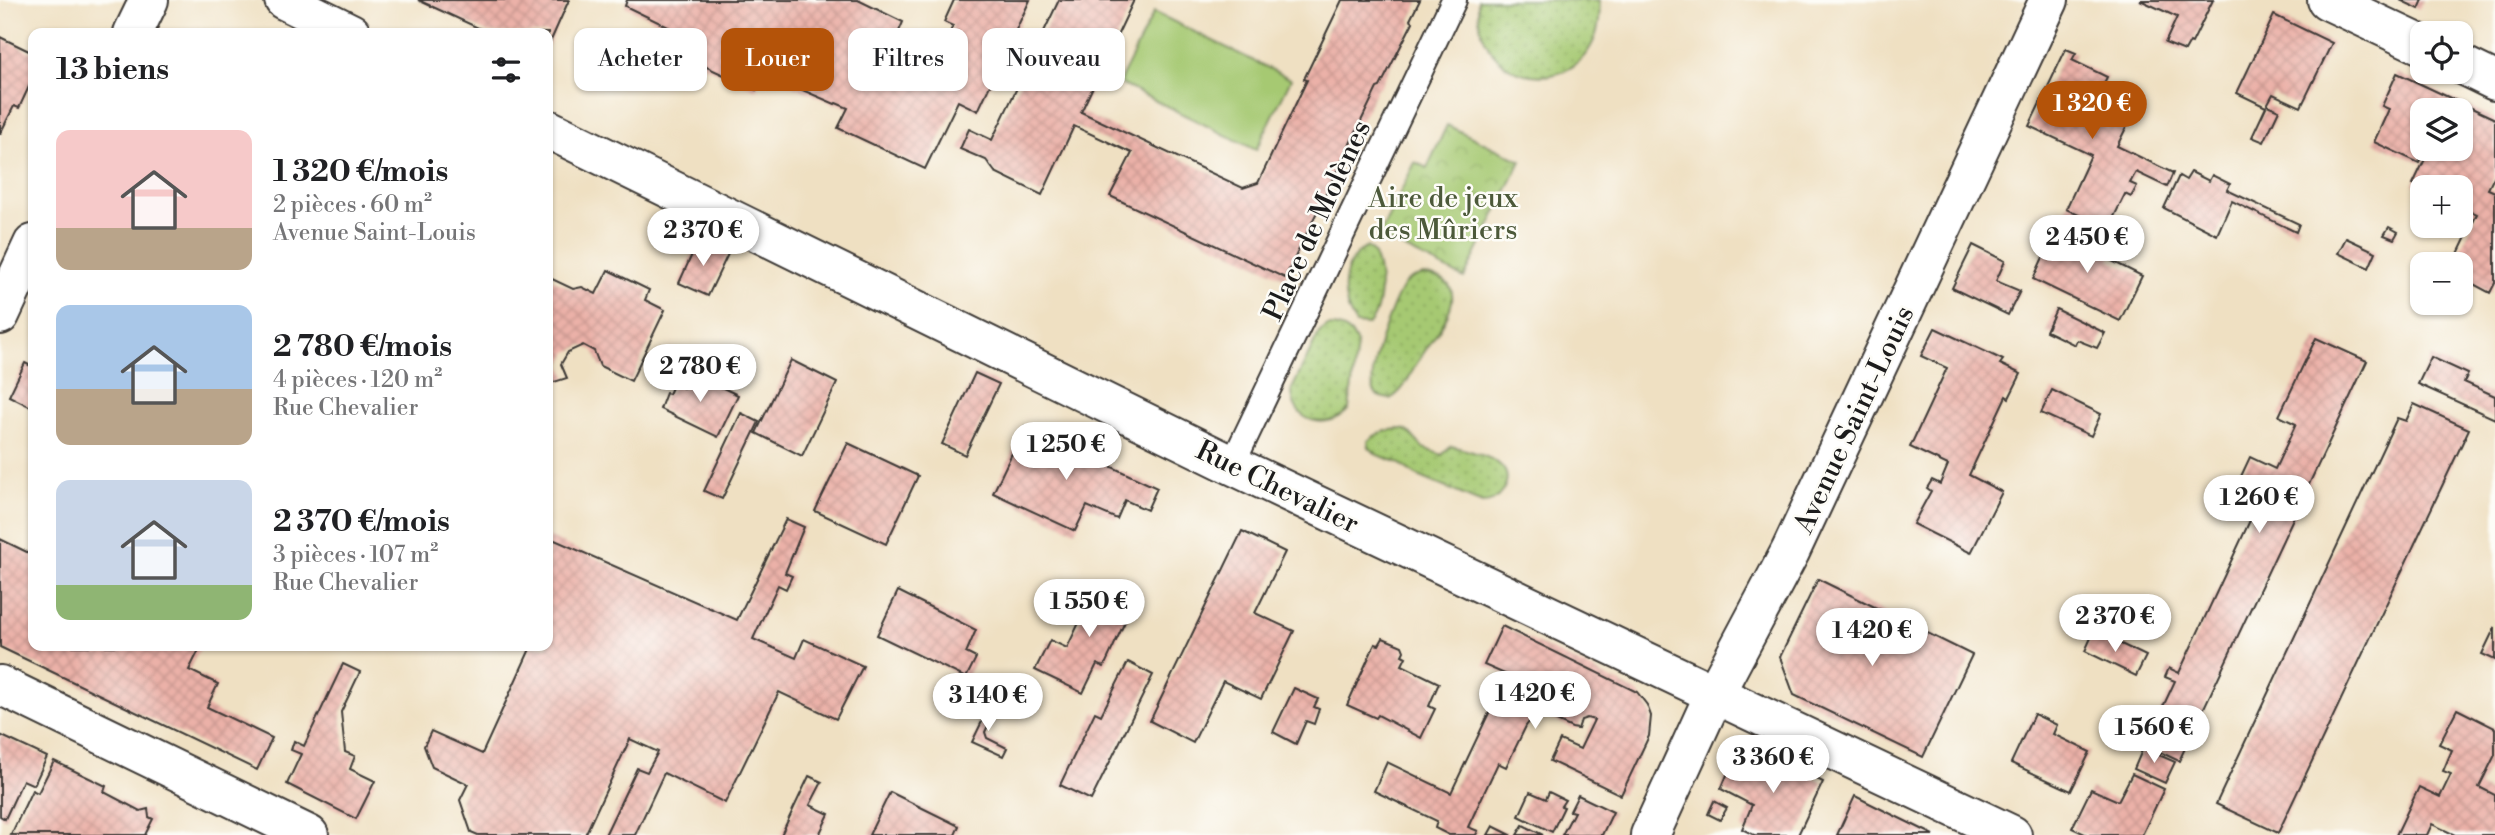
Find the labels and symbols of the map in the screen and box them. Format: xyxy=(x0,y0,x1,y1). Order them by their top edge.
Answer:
pin: 1 320 € xyxy=(2027,82,2157,141)
street label: Place de Molènes xyxy=(1256,115,1379,327)
park label: Aire de jeux des Mûriers xyxy=(1367,181,1519,248)
pin: 2 370 € xyxy=(638,208,768,268)
pin: 2 450 € xyxy=(2022,216,2152,275)
street label: Avenue Saint-Louis xyxy=(1786,300,1922,540)
pin: 2 780 € xyxy=(635,344,765,404)
pin: 1 250 € xyxy=(1001,422,1131,482)
street label: Rue Chevalier xyxy=(1190,433,1365,542)
pin: 1 260 € xyxy=(2194,476,2324,535)
pin: 1 550 € xyxy=(1024,580,1154,639)
pin: 2 370 € xyxy=(2050,594,2180,654)
pin: 1 420 € xyxy=(1807,608,1937,668)
pin: 1 420 € xyxy=(1470,672,1600,731)
pin: 3 140 € xyxy=(923,674,1053,733)
pin: 1 560 € xyxy=(2089,706,2219,765)
pin: 3 360 € xyxy=(1708,736,1838,795)

